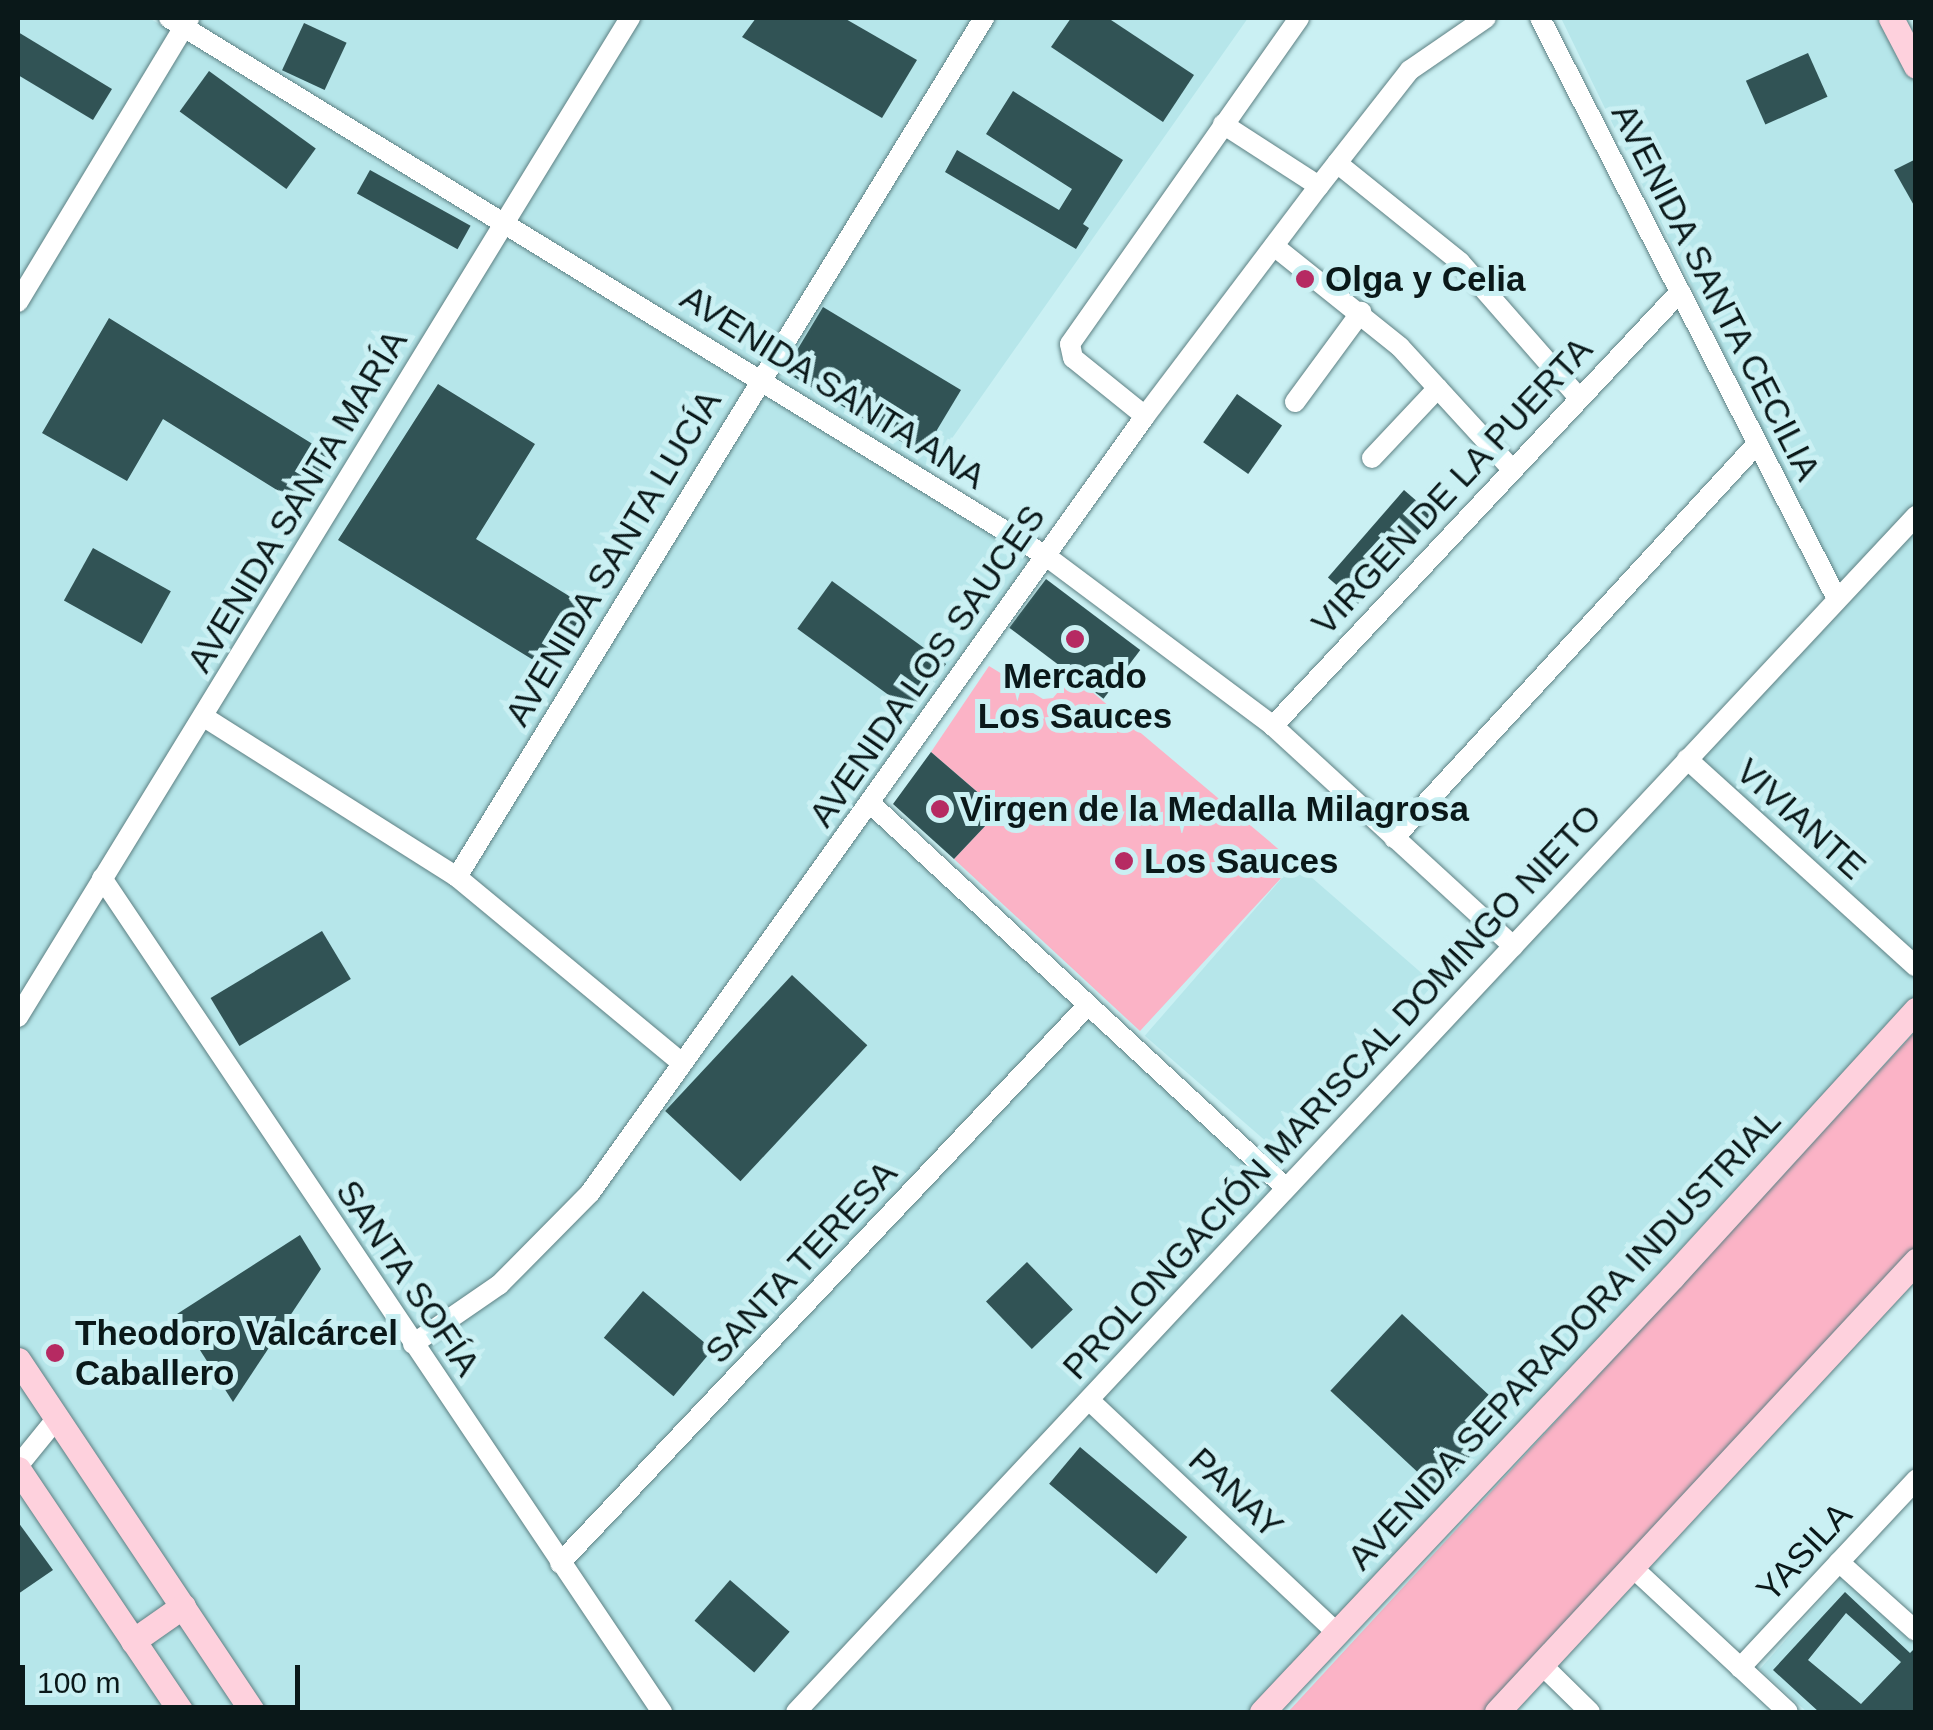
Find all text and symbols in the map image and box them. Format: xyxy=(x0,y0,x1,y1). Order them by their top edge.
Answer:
street label: AVENIDA SANTA CECILIA xyxy=(1602,95,1830,489)
place label: Olga y Celia xyxy=(1325,258,1525,300)
marker: Olga y Celia xyxy=(1294,268,1316,290)
street label: AVENIDA SANTA ANA xyxy=(671,275,995,499)
street label: AVENIDA SANTA MARÍA xyxy=(177,321,417,681)
street label: VIRGEN DE LA PUERTA xyxy=(1302,328,1602,644)
street label: AVENIDA SANTA LUCÍA xyxy=(495,381,731,735)
street label: AVENIDA LOS SAUCES xyxy=(800,496,1054,836)
marker: Mercado Los Sauces xyxy=(1064,628,1086,650)
place label: Mercado Los Sauces xyxy=(978,655,1172,737)
street label: VIVIANTE xyxy=(1728,750,1874,888)
place label: Virgen de la Medalla Milagrosa xyxy=(960,788,1469,830)
street label: PROLONGACIÓN MARISCAL DOMINGO NIETO xyxy=(1054,796,1610,1388)
marker: Virgen de la Medalla Milagrosa xyxy=(929,798,951,820)
place label: Los Sauces xyxy=(1144,840,1339,882)
marker: Los Sauces xyxy=(1113,850,1135,872)
street label: AVENIDA SEPARADORA INDUSTRIAL xyxy=(1338,1098,1790,1580)
street label: SANTA TERESA xyxy=(696,1151,906,1373)
street label: SANTA SOFÍA xyxy=(327,1171,489,1385)
place label: Theodoro Valcárcel Caballero xyxy=(75,1312,398,1394)
marker: Theodoro Valcárcel Caballero xyxy=(44,1342,66,1364)
street label: PANAY xyxy=(1180,1439,1292,1547)
street label: YASILA xyxy=(1748,1494,1860,1610)
scale bar xyxy=(25,1645,305,1707)
text: 100 m xyxy=(37,1666,120,1699)

